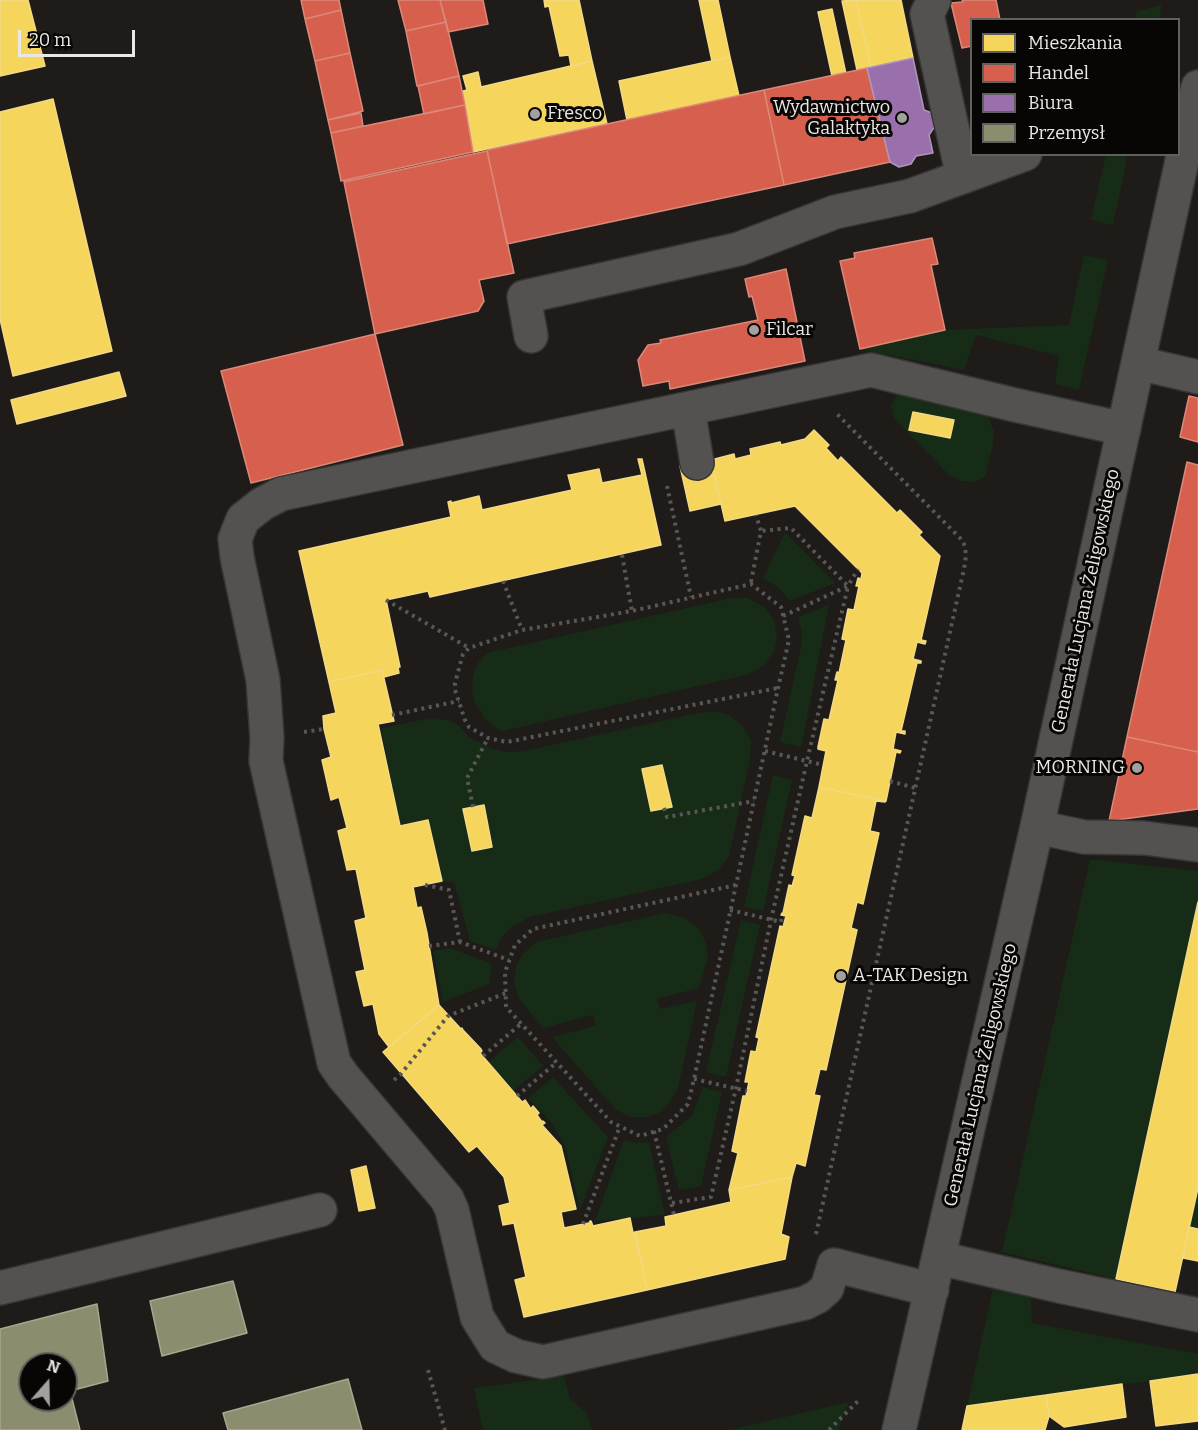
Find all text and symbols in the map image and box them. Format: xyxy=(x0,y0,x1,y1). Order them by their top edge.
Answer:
scale bar xyxy=(21,18,138,56)
legend xyxy=(970,18,1180,156)
text: 20 m xyxy=(29,29,71,51)
text: Mieszkania xyxy=(1028,32,1122,54)
text: Handel xyxy=(1028,62,1089,84)
text: Biura xyxy=(1028,92,1073,114)
place label: Wydawnictwo Galaktyka xyxy=(773,97,890,140)
place label: Fresco xyxy=(547,103,602,125)
marker: Fresco xyxy=(528,107,542,121)
marker: Wydawnictwo Galaktyka xyxy=(895,111,909,125)
text: Przemysł xyxy=(1028,122,1105,144)
place label: Filcar xyxy=(766,319,813,341)
marker: Filcar xyxy=(747,323,761,337)
street label: Generała Lucjana Żeligowskiego xyxy=(1047,467,1125,735)
place label: MORNING xyxy=(1036,757,1125,779)
marker: MORNING xyxy=(1130,761,1144,775)
street label: Generała Lucjana Żeligowskiego xyxy=(940,941,1022,1209)
place label: A-TAK Design xyxy=(853,965,968,987)
marker: A-TAK Design xyxy=(834,969,848,983)
north arrow xyxy=(18,1352,78,1412)
text: N xyxy=(45,1355,63,1378)

